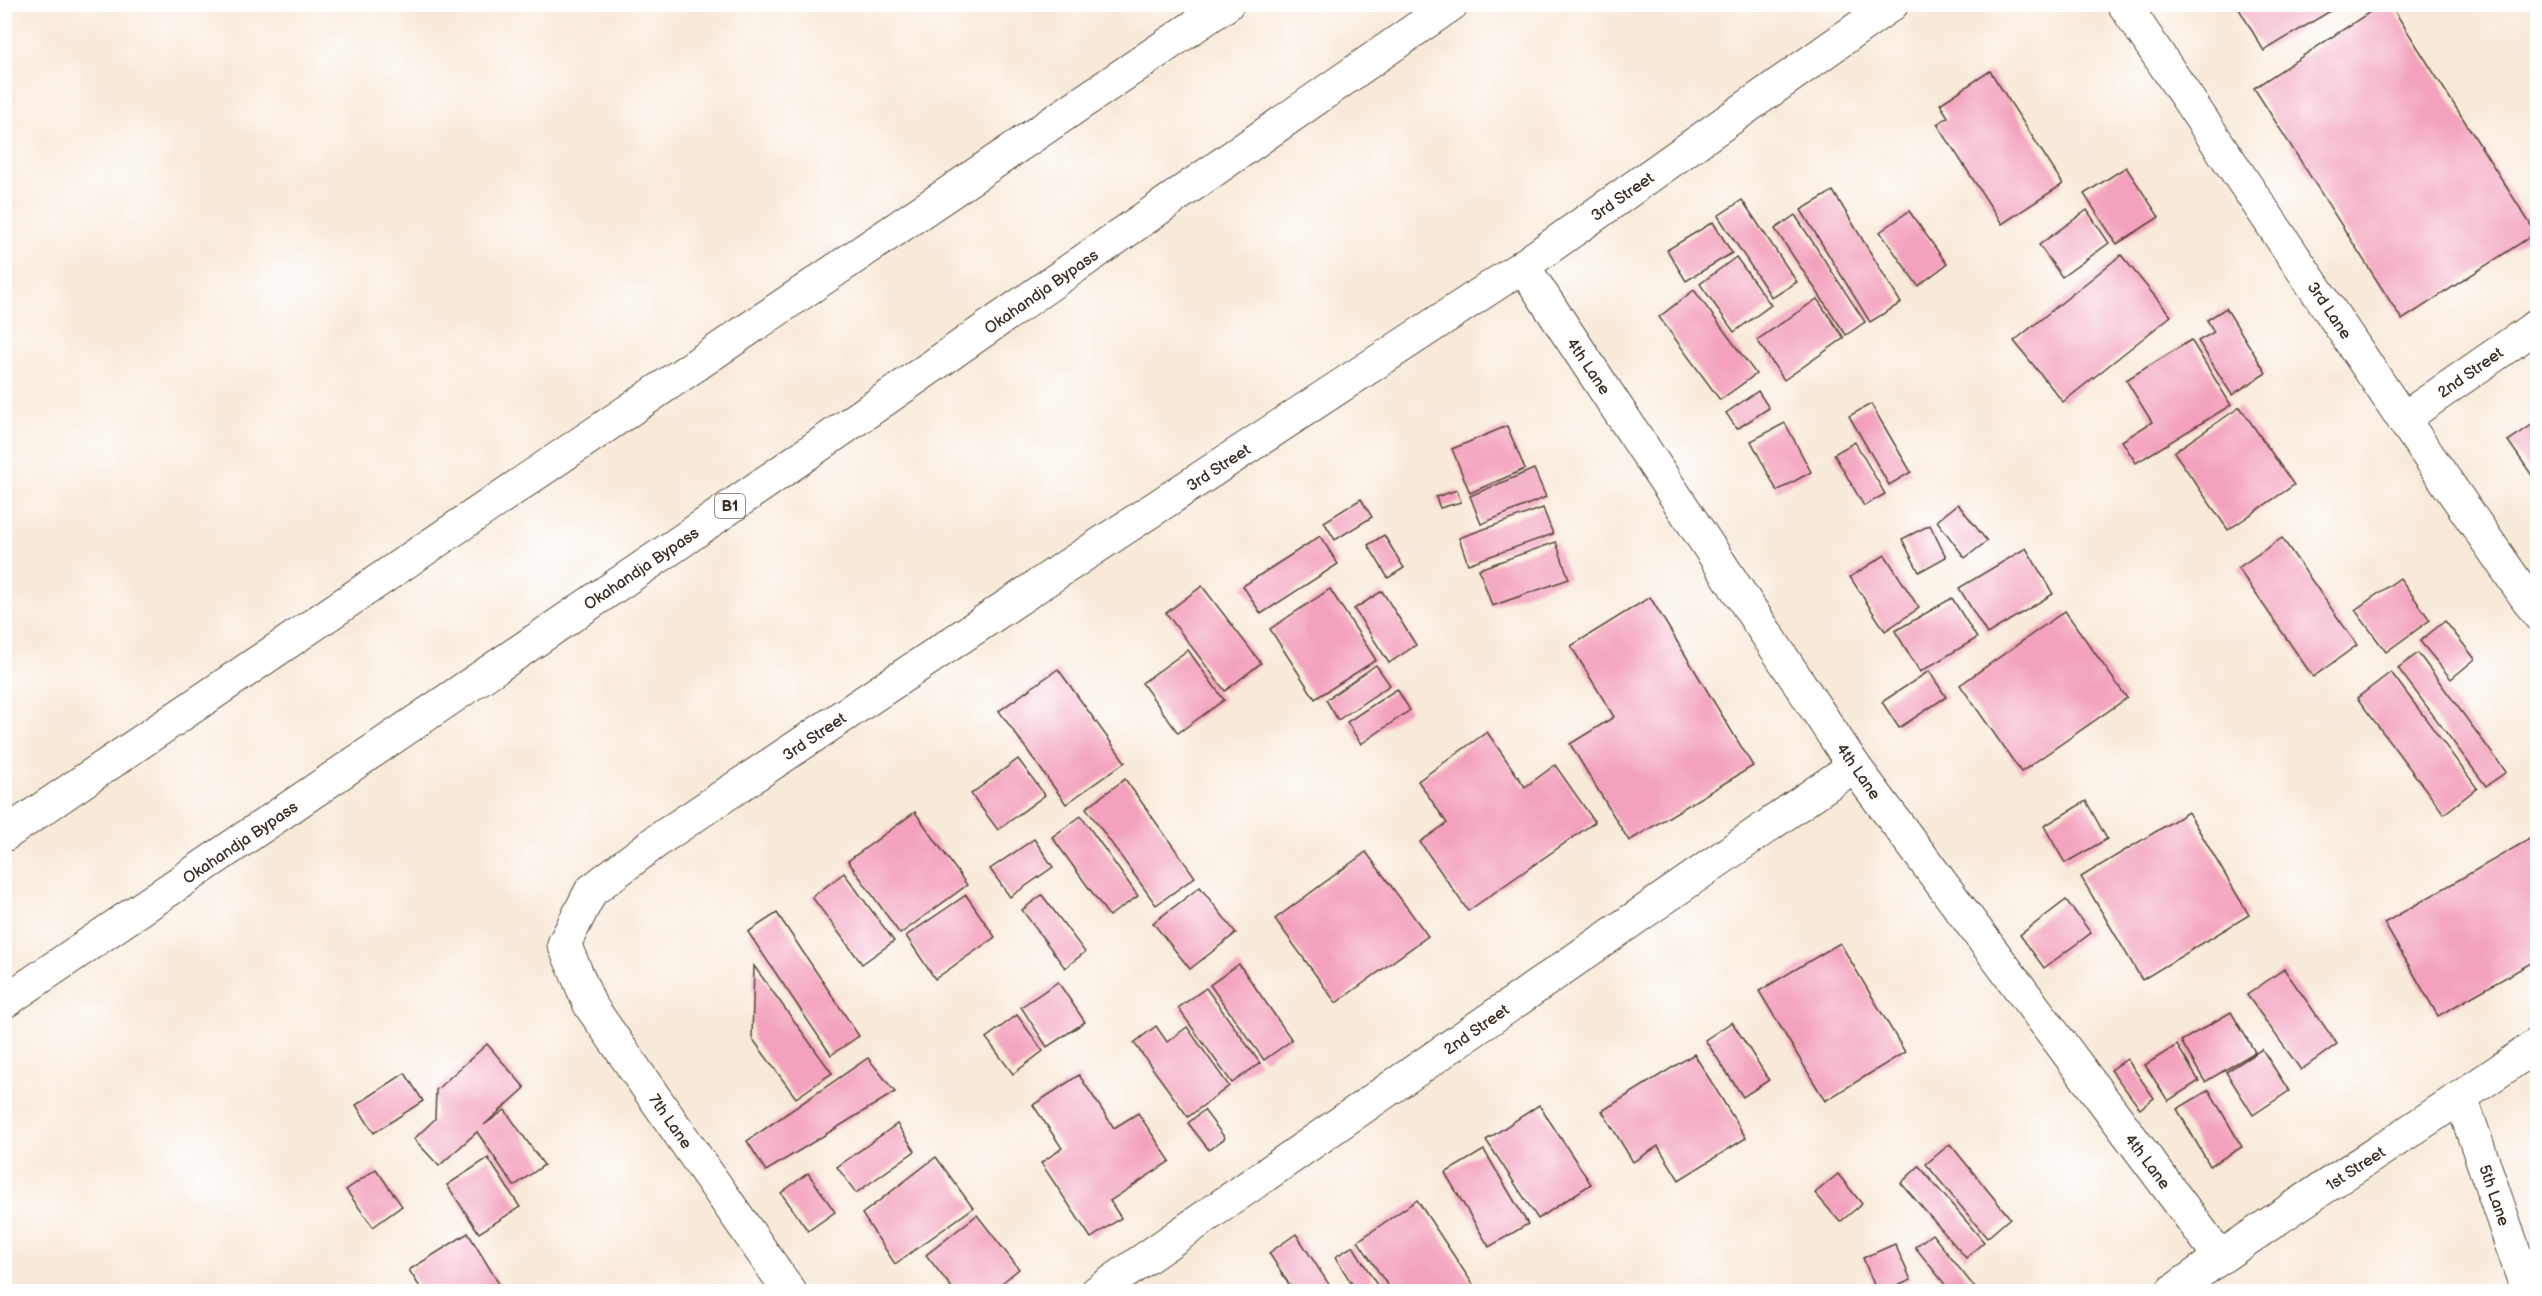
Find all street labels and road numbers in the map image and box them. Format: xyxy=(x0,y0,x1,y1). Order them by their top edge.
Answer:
street label: 3rd Street xyxy=(1588,169,1658,226)
street label: Okahandja Bypass xyxy=(981,246,1102,339)
street label: 3rd Lane xyxy=(2303,279,2355,344)
street label: 4th Lane xyxy=(1562,335,1614,399)
street label: 2nd Street xyxy=(2434,344,2507,403)
street label: 3rd Street xyxy=(1183,441,1254,496)
road number: B1 xyxy=(715,494,745,518)
street label: Okahandja Bypass xyxy=(581,524,703,615)
street label: 3rd Street xyxy=(780,709,850,765)
street label: 4th Lane xyxy=(1832,740,1884,804)
street label: Okahandja Bypass xyxy=(180,798,302,889)
street label: 2nd Street xyxy=(1440,1001,1513,1060)
street label: 7th Lane xyxy=(644,1091,696,1153)
street label: 4th Lane xyxy=(2120,1131,2174,1194)
street label: 1st Street xyxy=(2323,1143,2389,1195)
street label: 5th Lane xyxy=(2474,1162,2513,1229)

